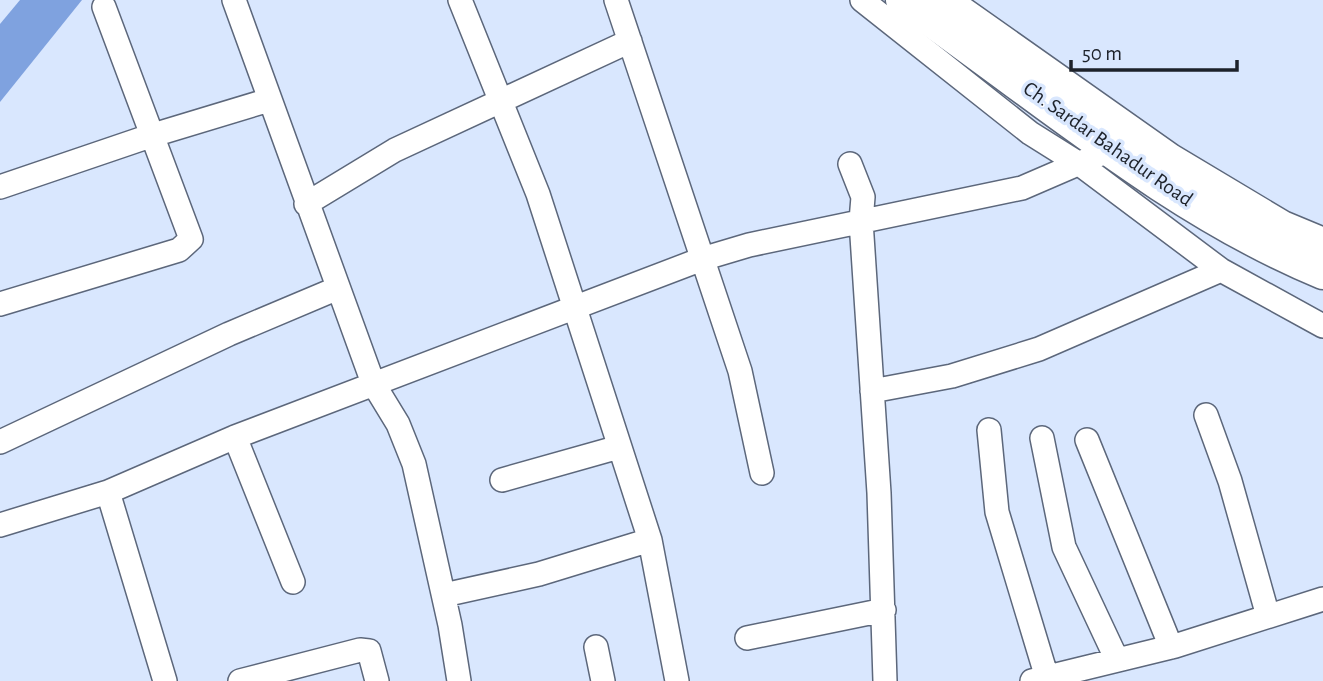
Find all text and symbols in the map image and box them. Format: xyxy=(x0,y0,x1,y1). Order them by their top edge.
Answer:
scale bar xyxy=(1071,28,1237,72)
text: 50 m xyxy=(1082,43,1122,64)
street label: Ch. Sardar Bahadur Road xyxy=(1019,78,1197,210)

